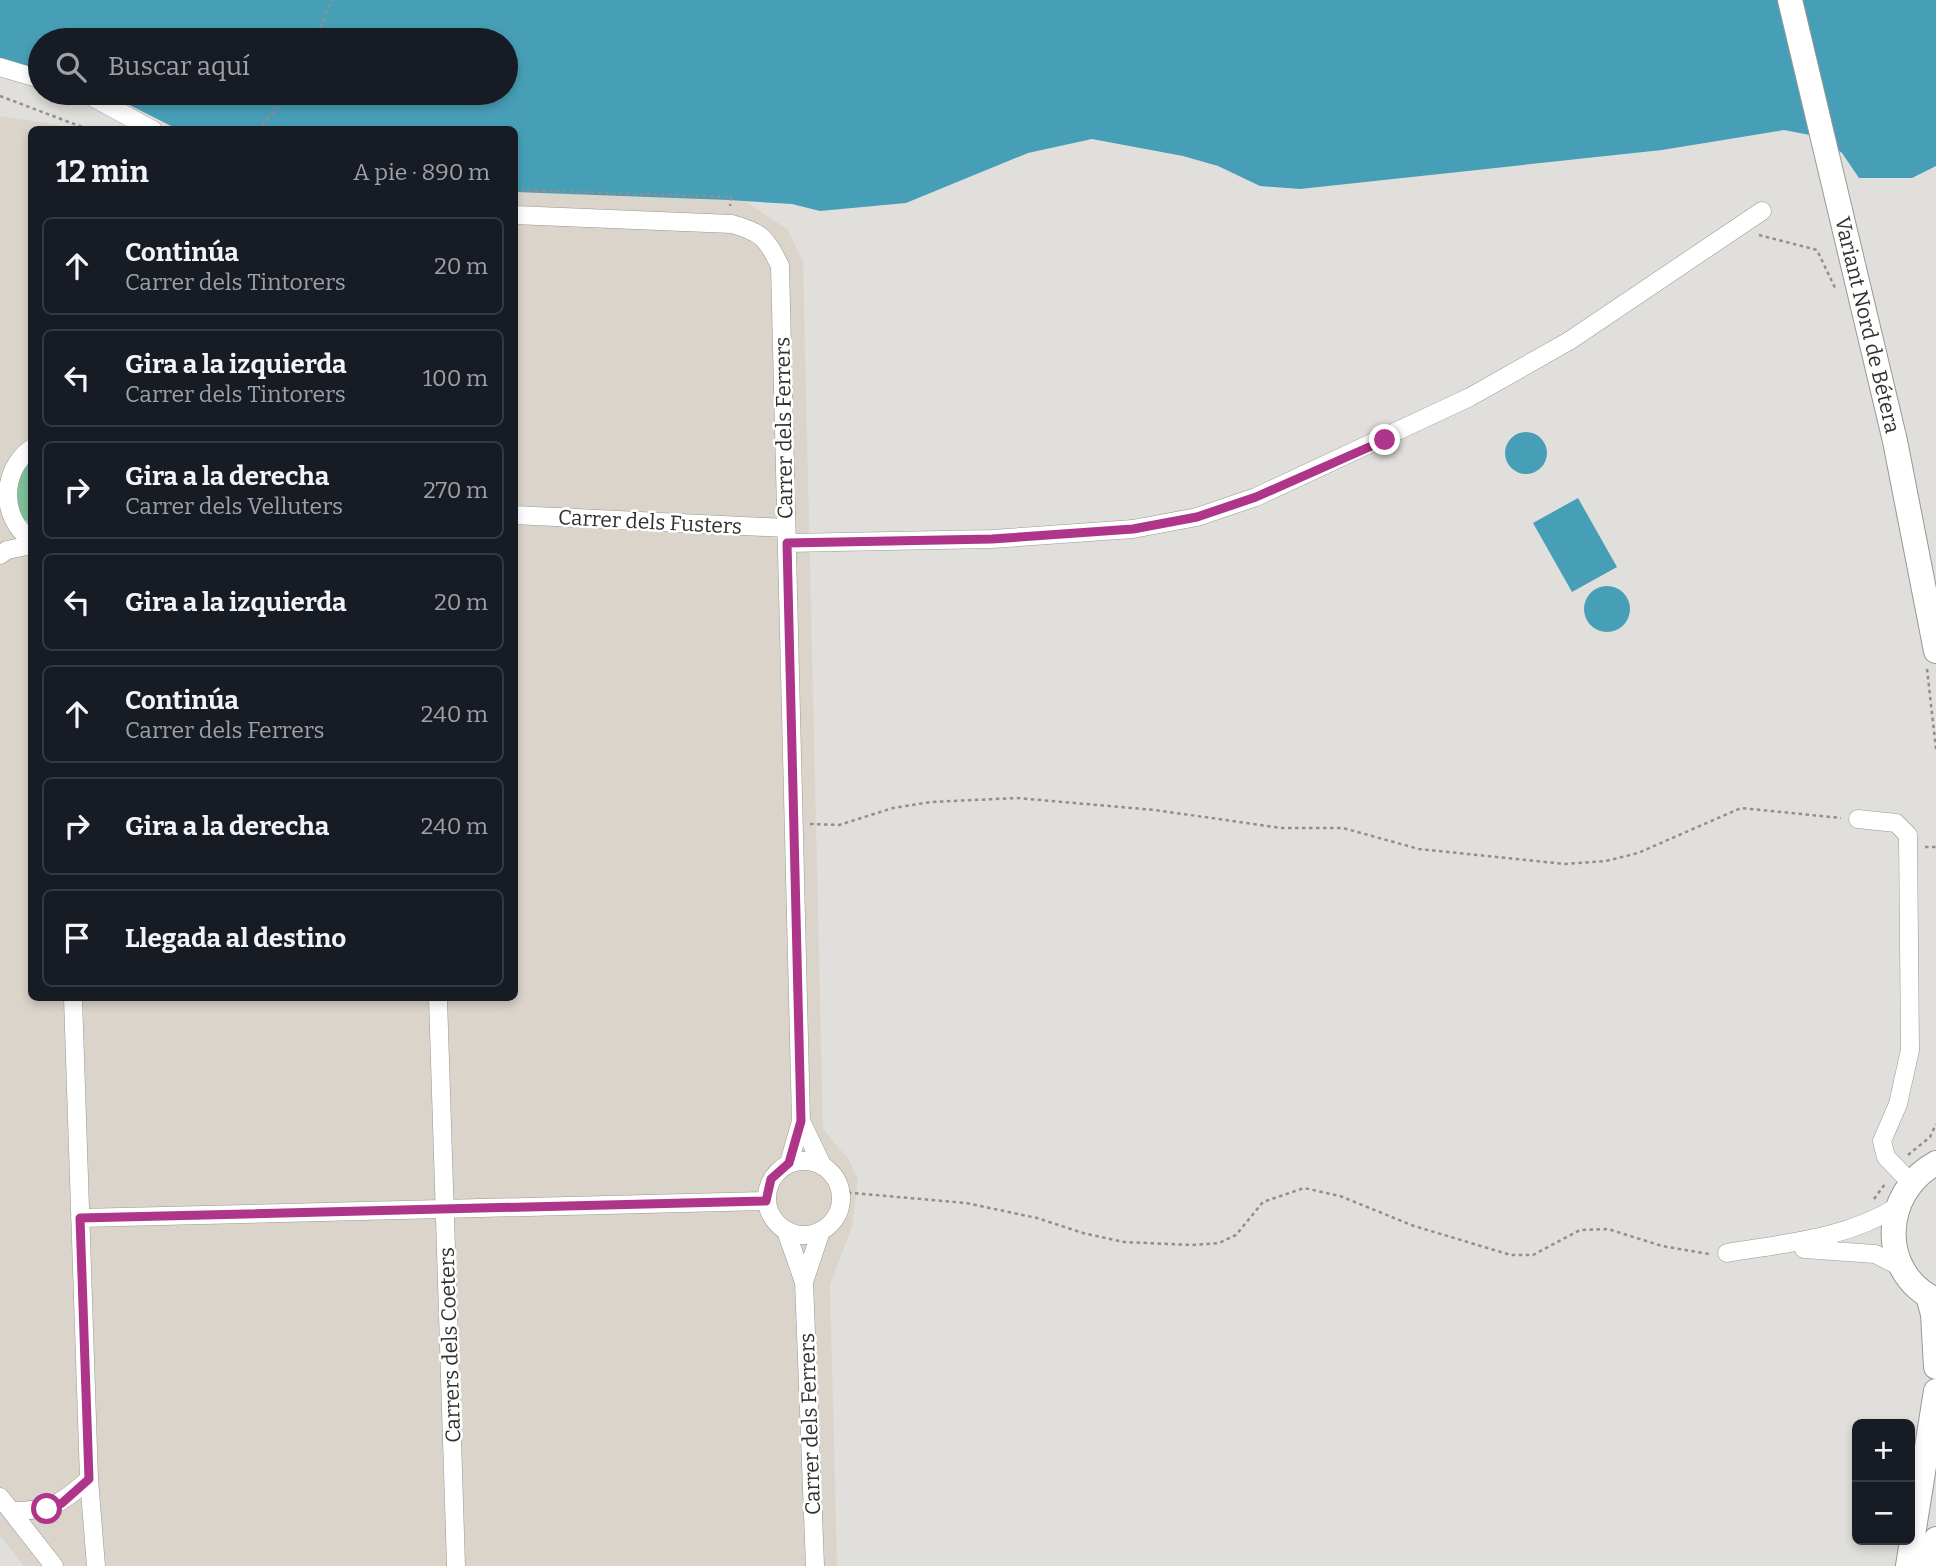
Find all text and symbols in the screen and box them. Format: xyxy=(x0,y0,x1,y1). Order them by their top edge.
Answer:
search box xyxy=(28,28,518,105)
icon: search xyxy=(52,48,90,86)
text: Buscar aquí xyxy=(108,51,250,82)
text: 12 min xyxy=(56,154,149,190)
text: A pie · 890 m xyxy=(353,158,490,186)
street label: Variant Nord de Bétera xyxy=(1829,214,1906,436)
text: Continúa xyxy=(125,237,239,268)
icon: ahead xyxy=(58,247,96,285)
text: 20 m xyxy=(434,252,488,280)
text: Carrer dels Tintorers xyxy=(125,268,346,296)
street label: Carrer dels Ferrers xyxy=(769,337,799,519)
text: Gira a la izquierda xyxy=(125,349,347,380)
icon: left xyxy=(58,359,96,397)
text: 100 m xyxy=(423,364,488,392)
text: Carrer dels Tintorers xyxy=(125,380,346,408)
route end xyxy=(1369,424,1400,455)
text: Gira a la derecha xyxy=(125,461,329,492)
icon: right xyxy=(58,471,96,509)
text: 270 m xyxy=(423,476,488,504)
text: Carrer dels Velluters xyxy=(125,492,343,520)
street label: Carrer dels Fusters xyxy=(557,504,743,540)
icon: left xyxy=(58,583,96,621)
text: Gira a la izquierda xyxy=(125,587,347,618)
text: 20 m xyxy=(434,588,488,616)
text: Continúa xyxy=(125,685,239,716)
icon: ahead xyxy=(58,695,96,733)
text: 240 m xyxy=(421,700,488,728)
text: Carrer dels Ferrers xyxy=(125,716,325,744)
icon: right xyxy=(58,807,96,845)
text: Gira a la derecha xyxy=(125,811,329,842)
text: 240 m xyxy=(421,812,488,840)
icon: arrive xyxy=(58,919,96,957)
text: Llegada al destino xyxy=(125,923,346,954)
street label: Carrers dels Coeters xyxy=(434,1247,466,1443)
street label: Carrer dels Ferrers xyxy=(794,1332,826,1516)
map controls xyxy=(1852,1419,1915,1545)
button: + xyxy=(1852,1419,1915,1482)
button: − xyxy=(1852,1482,1915,1545)
route start xyxy=(31,1493,62,1524)

